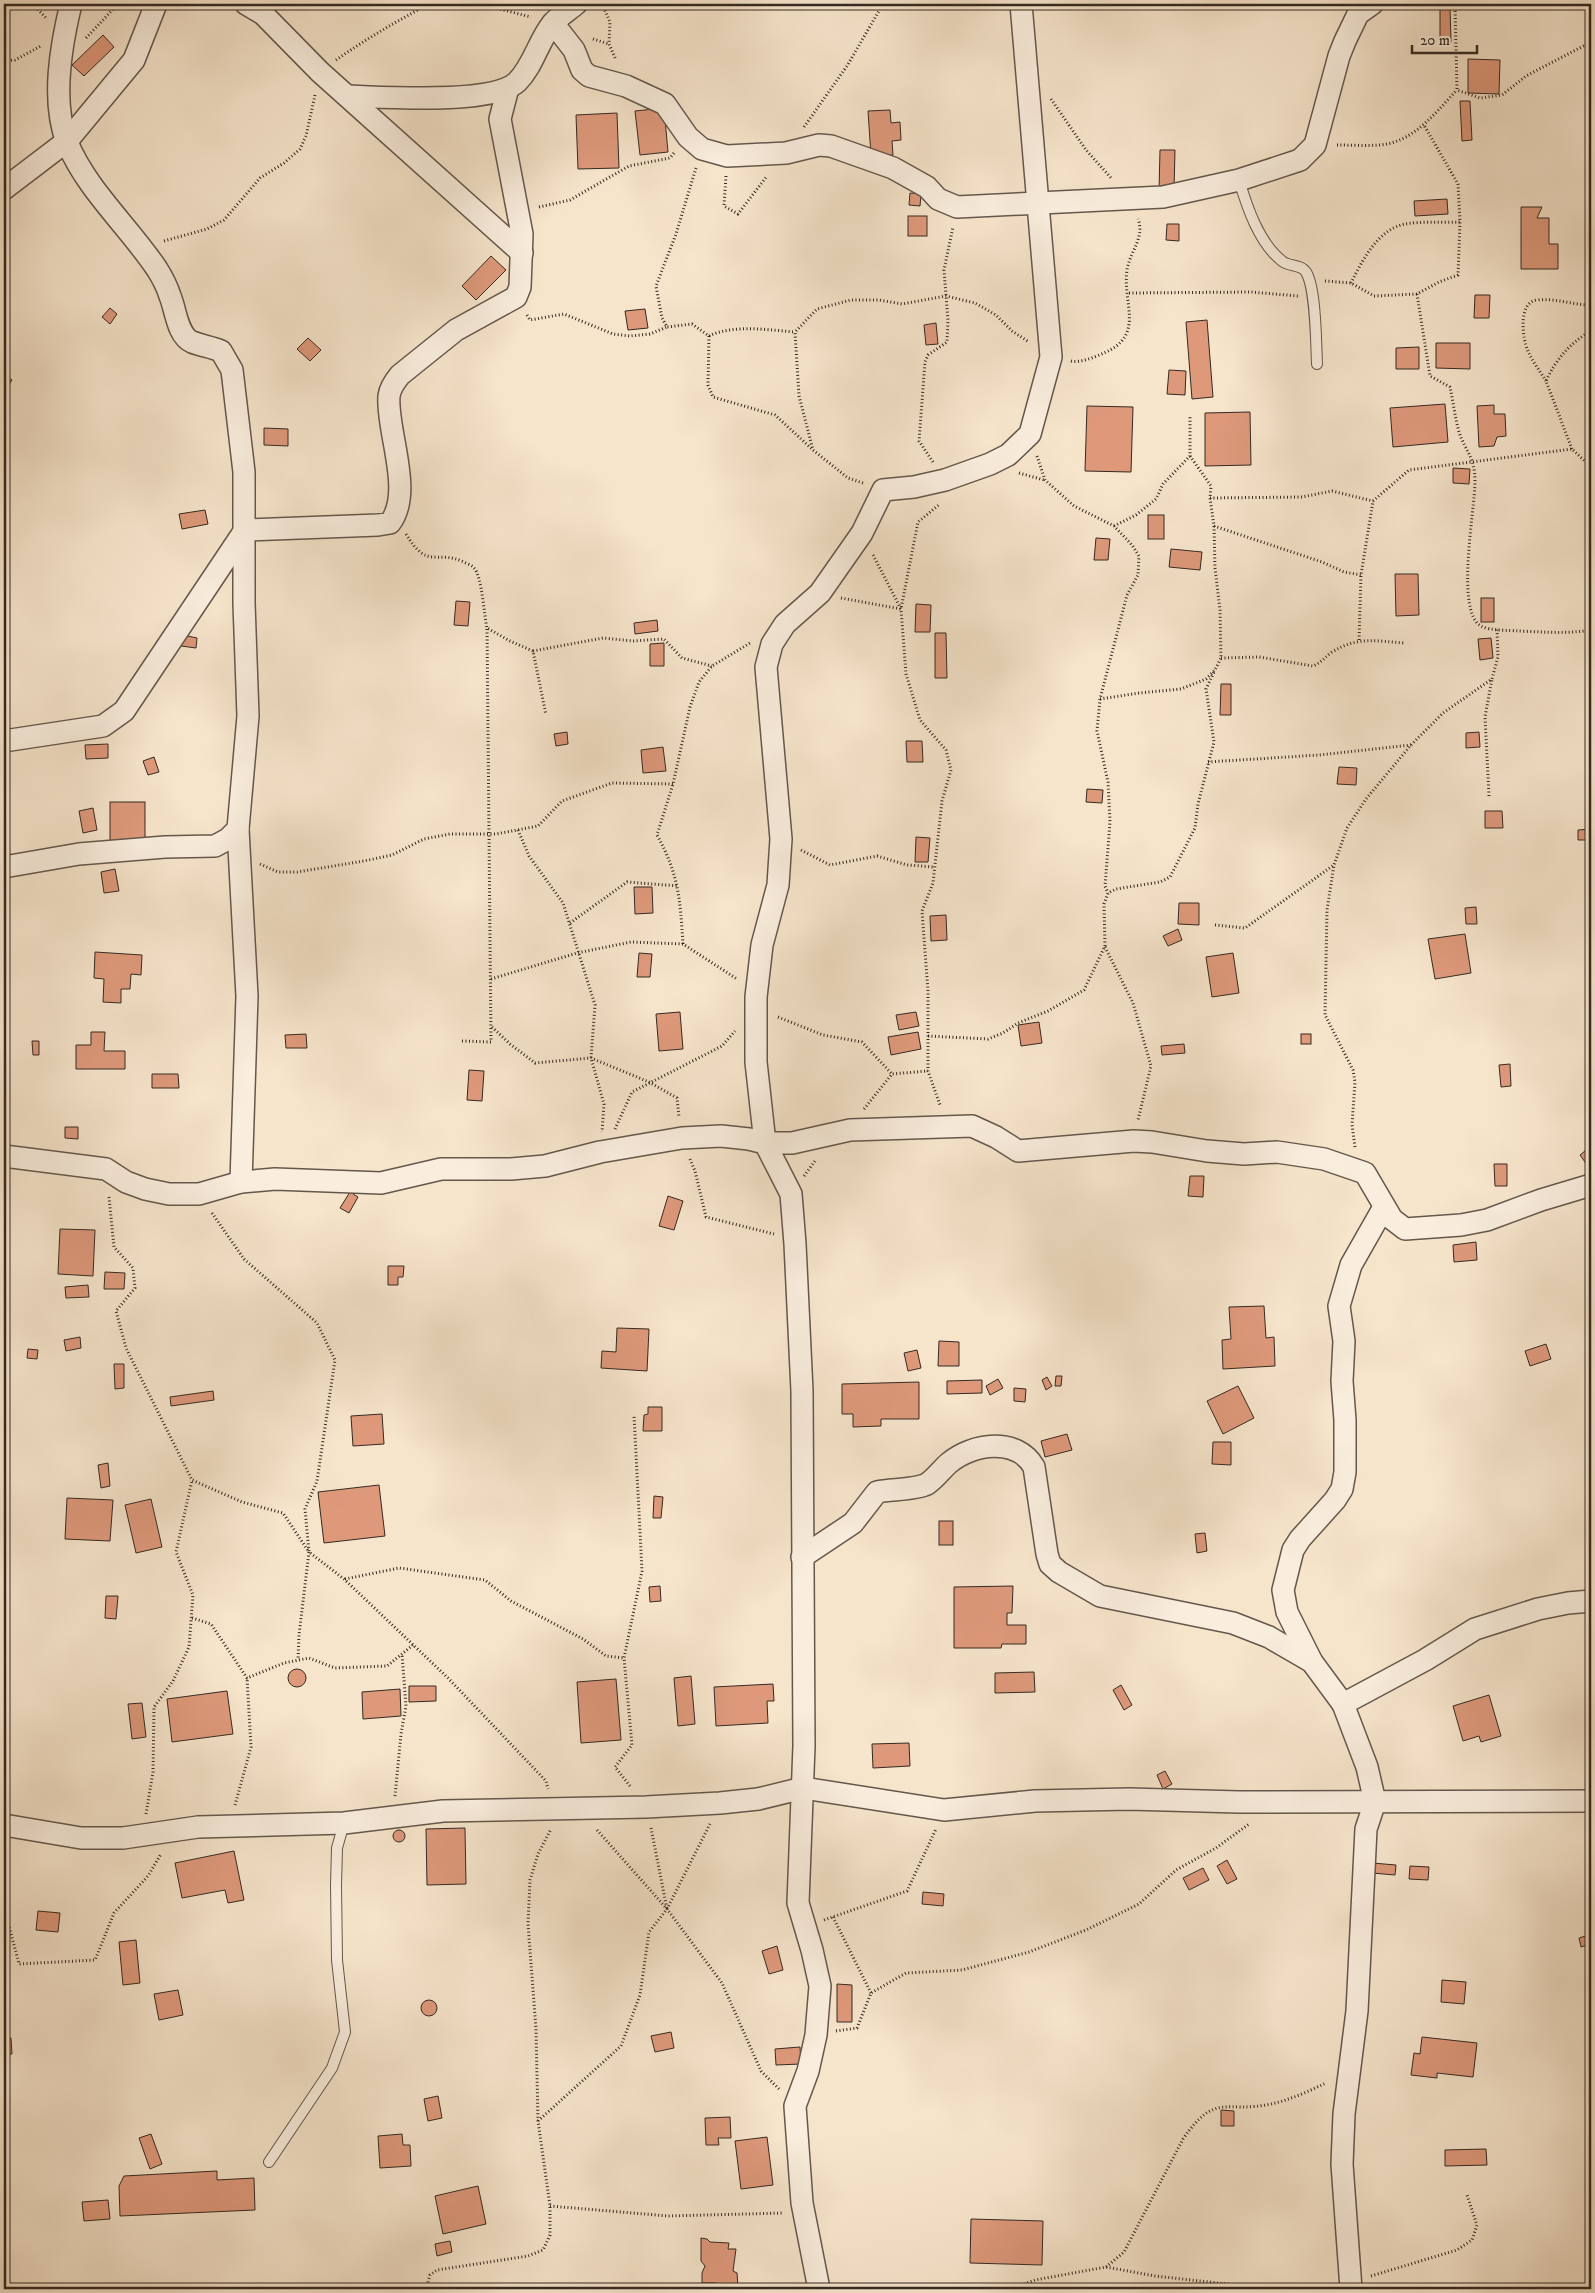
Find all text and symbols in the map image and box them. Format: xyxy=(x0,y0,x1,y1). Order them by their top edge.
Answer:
scale bar xyxy=(1412,22,1478,54)
text: 20 m xyxy=(1420,31,1450,50)

